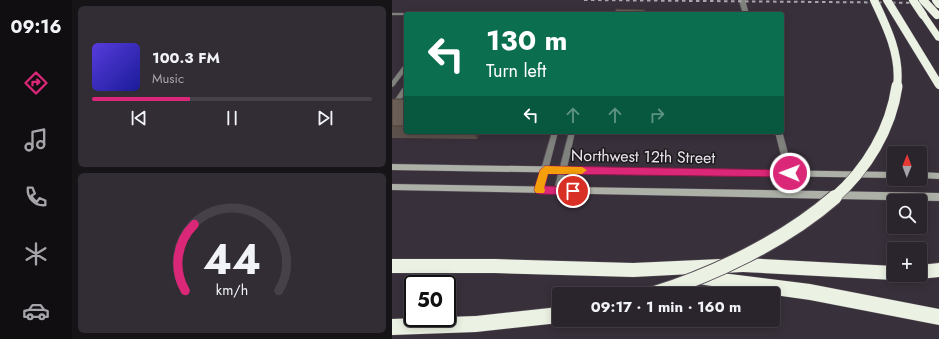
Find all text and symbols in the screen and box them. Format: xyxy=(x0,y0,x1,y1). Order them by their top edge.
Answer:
text: 09:16 xyxy=(11,14,61,40)
text: 130 m xyxy=(486,20,568,61)
icon: left xyxy=(420,28,472,80)
text: 100.3 FM xyxy=(152,47,220,69)
text: Turn left xyxy=(486,58,546,84)
icon: directions xyxy=(22,69,50,97)
text: Music xyxy=(152,69,184,88)
icon: left xyxy=(520,104,542,126)
icon: ahead xyxy=(562,104,584,126)
icon: ahead xyxy=(604,104,626,126)
icon: right xyxy=(646,104,668,126)
icon: previous xyxy=(128,107,150,129)
icon: pause xyxy=(221,107,243,129)
icon: next xyxy=(314,107,336,129)
icon: music xyxy=(22,126,50,154)
street label: Northwest 12th Street xyxy=(571,144,715,169)
north arrow xyxy=(887,146,927,186)
map controls xyxy=(887,146,927,282)
position arrow xyxy=(769,152,811,194)
pin xyxy=(556,174,590,208)
icon: arrive xyxy=(562,180,584,202)
icon: phone xyxy=(22,183,50,211)
button: search xyxy=(887,194,927,234)
text: 44 xyxy=(203,229,261,290)
icon: climate xyxy=(22,240,50,268)
button: + xyxy=(887,242,927,282)
speed limit sign: 50 xyxy=(404,275,456,327)
text: km/h xyxy=(216,279,248,299)
text: 09:17 · 1 min · 160 m xyxy=(591,296,741,318)
icon: car xyxy=(22,297,50,325)

